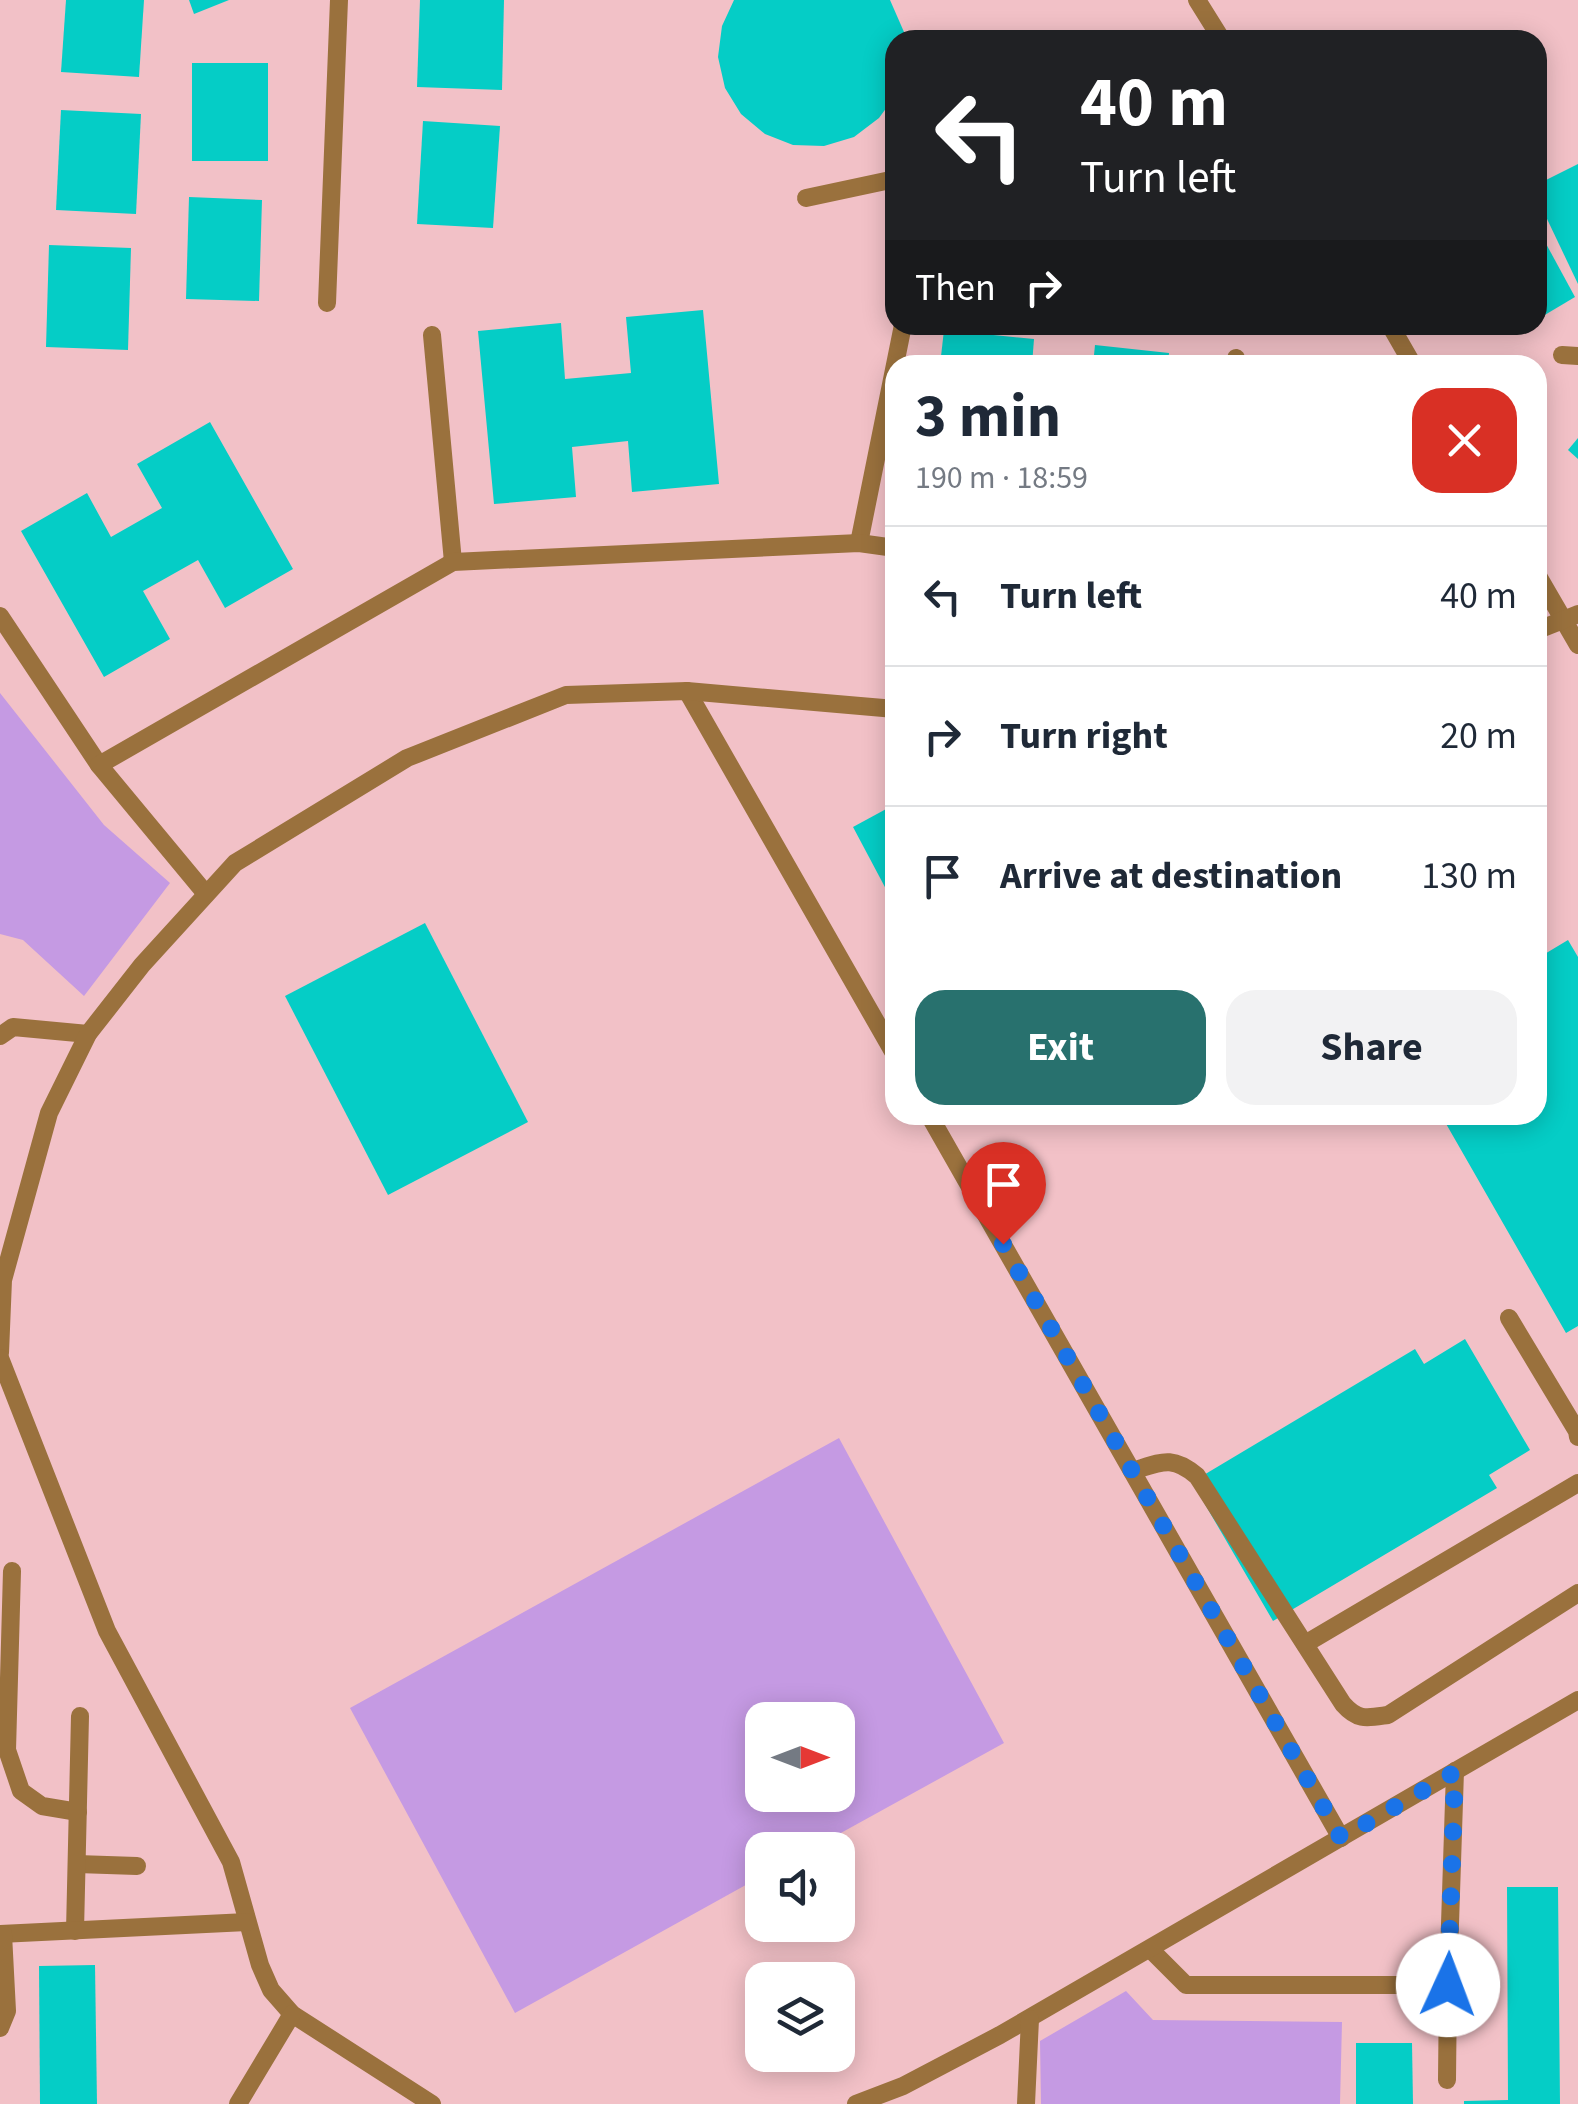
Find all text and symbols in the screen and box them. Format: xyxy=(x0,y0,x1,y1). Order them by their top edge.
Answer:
text: 40 m xyxy=(1080,53,1228,153)
icon: left xyxy=(915,70,1045,200)
text: Turn left xyxy=(1080,146,1236,210)
icon: right xyxy=(1016,260,1071,315)
text: Then xyxy=(915,261,996,315)
text: 3 min xyxy=(915,375,1061,460)
button: close xyxy=(1412,388,1517,493)
text: 190 m · 18:59 xyxy=(915,455,1088,501)
icon: left xyxy=(915,569,970,624)
text: Turn left xyxy=(1000,569,1142,623)
text: 40 m xyxy=(1440,569,1517,623)
icon: right xyxy=(915,709,970,764)
text: Turn right xyxy=(1000,709,1168,763)
text: 20 m xyxy=(1440,709,1517,763)
icon: arrive xyxy=(915,849,970,904)
text: Arrive at destination xyxy=(1000,849,1342,903)
text: 130 m xyxy=(1421,849,1517,903)
button: Exit xyxy=(915,990,1206,1105)
button: Share xyxy=(1226,990,1517,1105)
pin xyxy=(961,1142,1046,1245)
icon: arrive xyxy=(976,1157,1031,1212)
north arrow xyxy=(745,1702,855,1812)
map controls xyxy=(745,1702,855,2072)
button: sound xyxy=(745,1832,855,1942)
position arrow xyxy=(1396,1933,1500,2037)
button: layers xyxy=(745,1962,855,2072)

